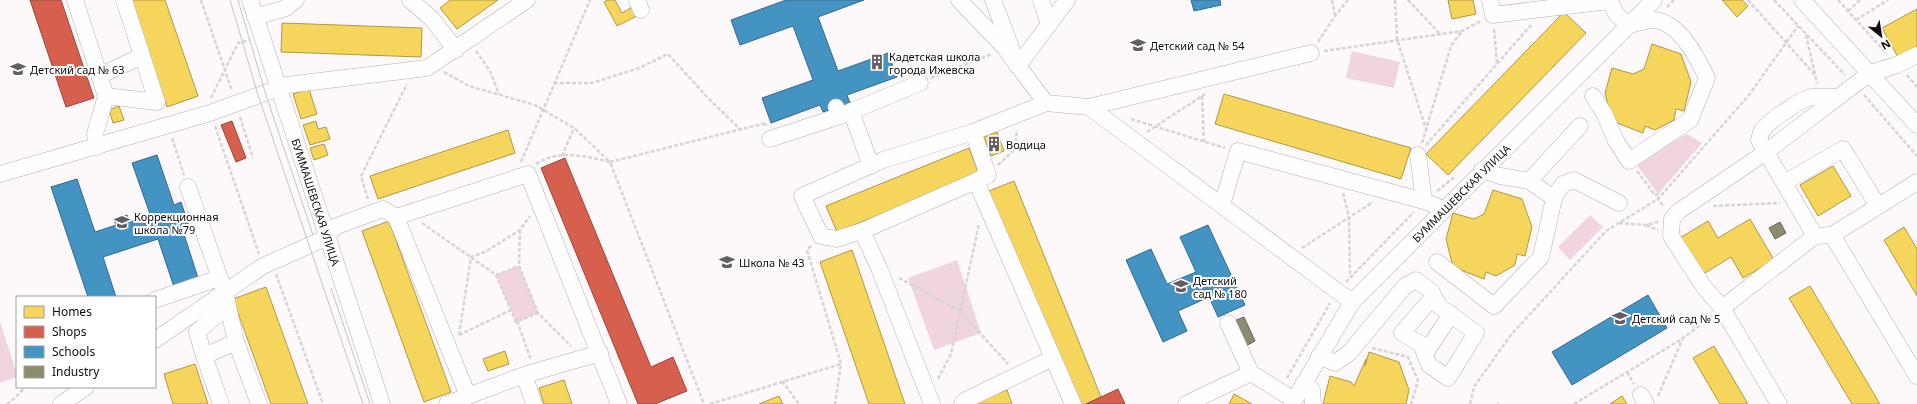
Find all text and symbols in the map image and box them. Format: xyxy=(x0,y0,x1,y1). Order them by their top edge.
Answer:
north arrow xyxy=(1861,16,1901,56)
school or university icon: Детский сад № 54 xyxy=(1129,36,1147,54)
text: N xyxy=(1879,36,1894,54)
place label: Детский сад № 54 xyxy=(1150,38,1245,53)
place label: Кадетская школа города Ижевска xyxy=(889,49,980,77)
building icon: Кадетская школа города Ижевска xyxy=(868,53,886,71)
school or university icon: Детский сад № 63 xyxy=(9,60,27,78)
place label: Детский сад № 63 xyxy=(30,62,125,77)
building icon: Водица xyxy=(985,135,1003,153)
street label: БУММАШЕВСКАЯ УЛИЦА xyxy=(288,136,344,268)
place label: Водица xyxy=(1006,137,1046,152)
street label: БУММАШЕВСКАЯ УЛИЦА xyxy=(1409,140,1514,245)
place label: Коррекционная школа №79 xyxy=(134,209,219,237)
school or university icon: Коррекционная школа №79 xyxy=(113,213,131,231)
school or university icon: Школа № 43 xyxy=(718,253,736,271)
place label: Школа № 43 xyxy=(739,255,805,270)
place label: Детский сад № 180 xyxy=(1193,273,1247,301)
school or university icon: Детский сад № 180 xyxy=(1172,277,1190,295)
legend xyxy=(16,296,156,388)
text: Homes xyxy=(52,303,92,320)
school or university icon: Детский сад № 5 xyxy=(1611,309,1629,327)
place label: Детский сад № 5 xyxy=(1632,311,1720,326)
text: Shops xyxy=(52,323,87,340)
text: Schools xyxy=(52,343,95,360)
text: Industry xyxy=(52,363,100,380)

